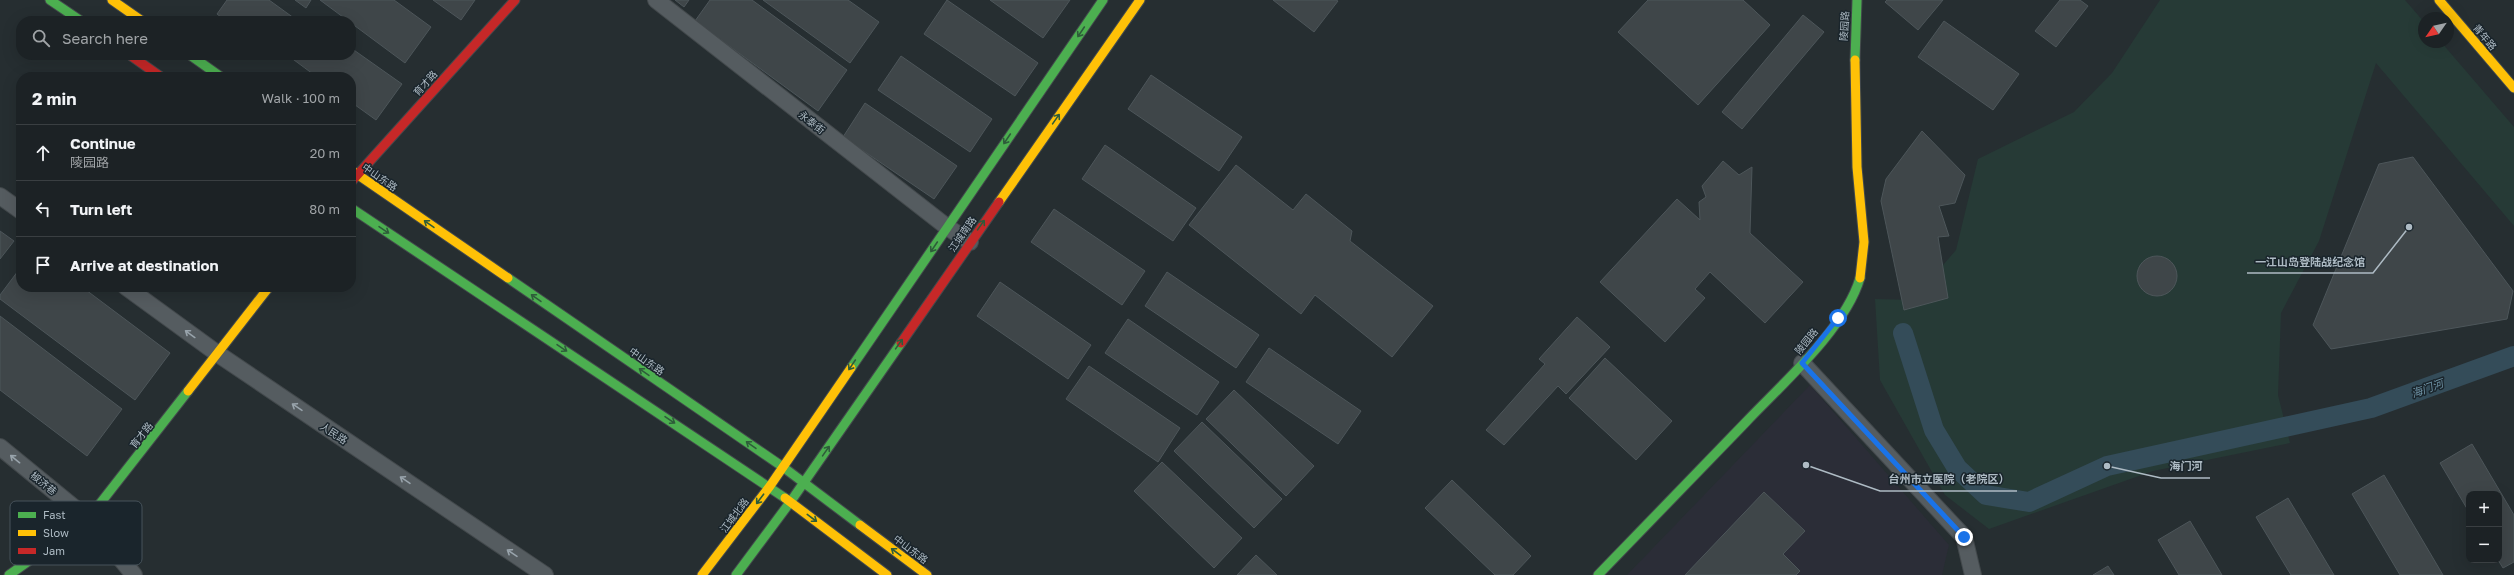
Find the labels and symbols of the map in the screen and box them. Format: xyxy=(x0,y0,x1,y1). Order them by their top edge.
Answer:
street label: 陵园路 xyxy=(1837,11,1851,41)
north arrow xyxy=(2418,12,2454,48)
street label: 青年路 xyxy=(2471,22,2499,52)
one-way arrow xyxy=(1077,26,1085,37)
street label: 育才路 xyxy=(411,68,439,98)
street label: 永泰街 xyxy=(796,108,828,136)
one-way arrow xyxy=(1052,114,1060,125)
one-way arrow xyxy=(1003,134,1011,145)
street label: 中山东路 xyxy=(360,161,400,193)
street label: 江城南路 xyxy=(946,214,978,254)
one-way arrow xyxy=(424,220,435,228)
one-way arrow xyxy=(977,220,986,231)
one-way arrow xyxy=(378,225,389,234)
one-way arrow xyxy=(930,241,938,252)
callout: 一江山岛登陆战纪念馆 xyxy=(2247,250,2373,273)
text: 一江山岛登陆战纪念馆 xyxy=(2255,255,2365,268)
one-way arrow xyxy=(531,294,542,302)
route start xyxy=(1829,309,1847,327)
street label: 陵园路 xyxy=(1792,326,1820,356)
one-way arrow xyxy=(185,329,196,338)
one-way arrow xyxy=(895,338,904,349)
one-way arrow xyxy=(556,344,567,352)
street label: 中山东路 xyxy=(627,345,667,377)
one-way arrow xyxy=(848,360,857,371)
one-way arrow xyxy=(638,367,649,376)
water label: 海门河 xyxy=(2409,376,2447,400)
one-way arrow xyxy=(292,403,303,411)
one-way arrow xyxy=(664,416,676,424)
street label: 育才路 xyxy=(127,419,155,451)
street label: 人民路 xyxy=(318,420,350,446)
one-way arrow xyxy=(745,441,756,449)
one-way arrow xyxy=(822,445,830,456)
one-way arrow xyxy=(10,455,20,464)
callout: 海门河 xyxy=(2161,455,2210,478)
text: 海门河 xyxy=(2170,459,2203,472)
callout: 台州市立医院（老院区） xyxy=(1880,468,2017,491)
street label: 椒济巷 xyxy=(29,469,59,497)
text: 台州市立医院（老院区） xyxy=(1889,472,2010,485)
one-way arrow xyxy=(400,476,411,484)
one-way arrow xyxy=(756,494,764,505)
street label: 江城北路 xyxy=(717,495,751,535)
legend xyxy=(10,501,142,565)
text: Fast xyxy=(43,508,66,521)
one-way arrow xyxy=(807,513,818,522)
text: Slow xyxy=(43,526,69,539)
route end xyxy=(1955,528,1973,546)
street label: 中山东路 xyxy=(891,532,931,566)
text: Jam xyxy=(43,544,65,557)
one-way arrow xyxy=(890,547,901,556)
one-way arrow xyxy=(507,549,518,557)

